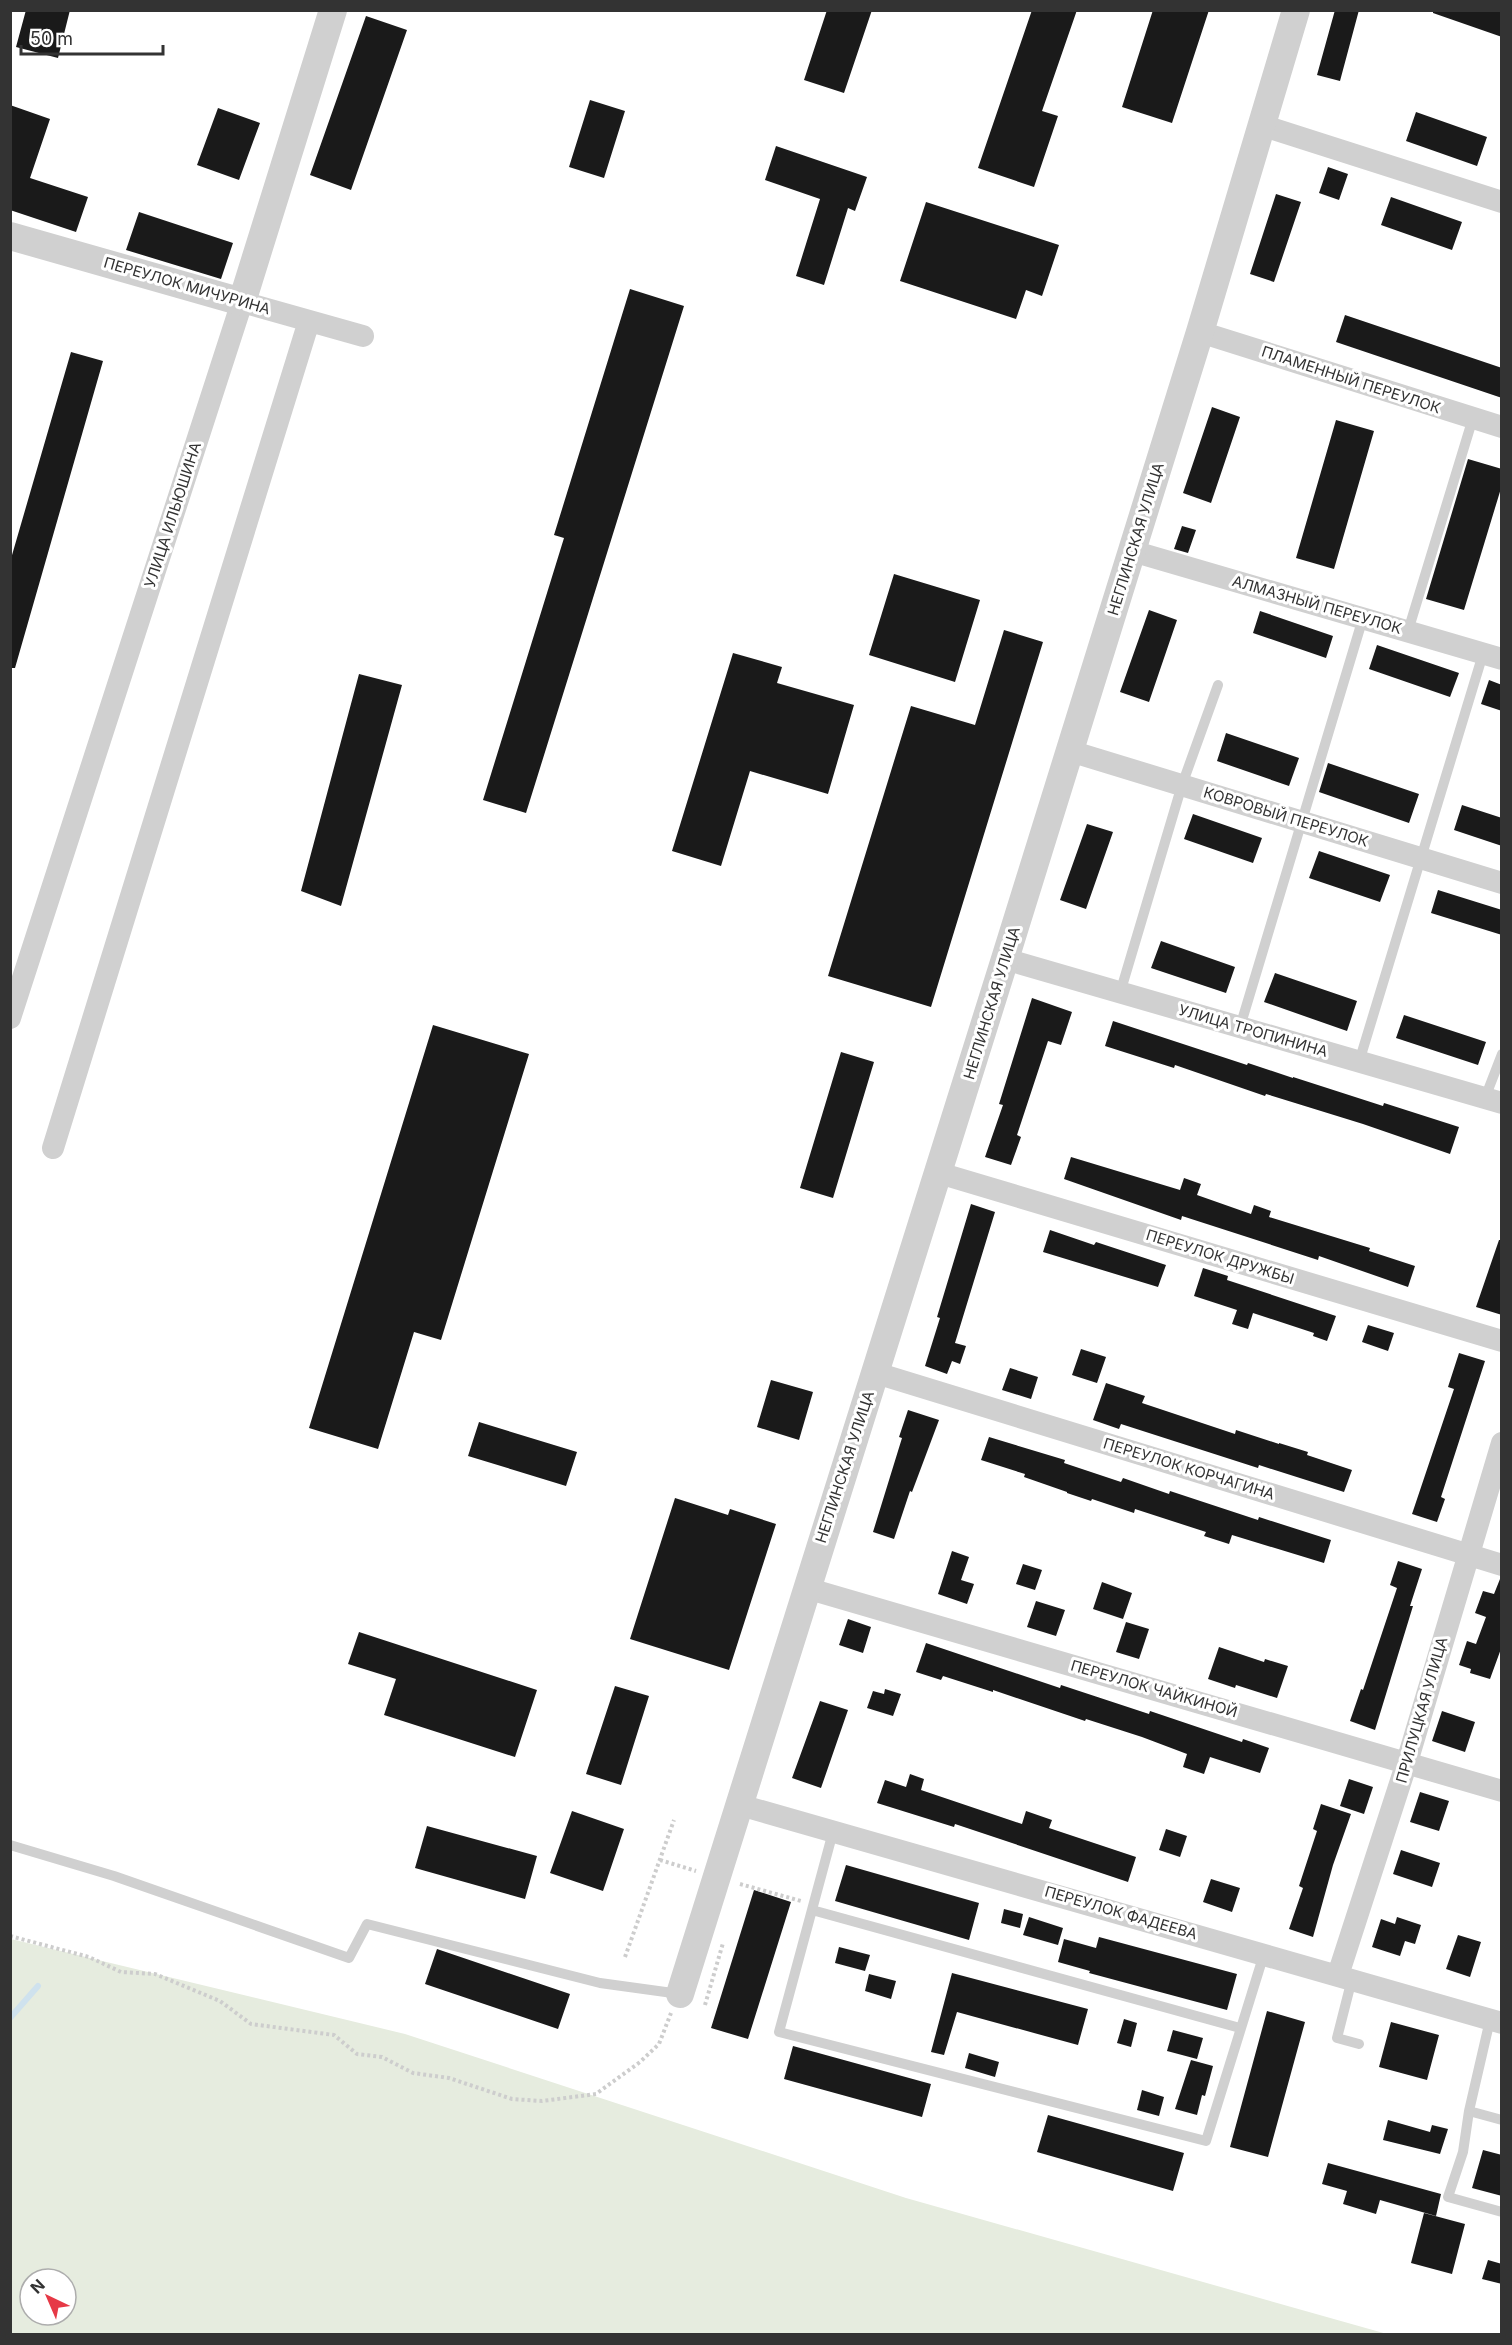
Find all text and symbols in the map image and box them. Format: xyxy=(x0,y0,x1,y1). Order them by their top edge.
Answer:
scale bar xyxy=(21,18,164,56)
text: 50 m xyxy=(30,28,73,49)
street label: ПЕРЕУЛОК МИЧУРИНА xyxy=(102,253,273,318)
street label: ПЛАМЕННЫЙ ПЕРЕУЛОК xyxy=(1259,342,1443,417)
street label: УЛИЦА ИЛЬЮШИНА xyxy=(140,440,205,590)
street label: НЕГЛИНСКАЯ УЛИЦА xyxy=(1103,460,1168,618)
street label: АЛМАЗНЫЙ ПЕРЕУЛОК xyxy=(1230,571,1404,638)
street label: КОВРОВЫЙ ПЕРЕУЛОК xyxy=(1201,782,1371,851)
street label: НЕГЛИНСКАЯ УЛИЦА xyxy=(959,924,1024,1082)
street label: УЛИЦА ТРОПИНИНА xyxy=(1176,1000,1330,1061)
street label: ПЕРЕУЛОК ДРУЖБЫ xyxy=(1144,1225,1296,1288)
street label: НЕГЛИНСКАЯ УЛИЦА xyxy=(811,1388,878,1545)
street label: ПЕРЕУЛОК КОРЧАГИНА xyxy=(1101,1433,1277,1504)
street label: ПРИЛУЦКАЯ УЛИЦА xyxy=(1392,1635,1451,1785)
street label: ПЕРЕУЛОК ЧАЙКИНОЙ xyxy=(1069,1656,1240,1721)
street label: ПЕРЕУЛОК ФАДЕЕВА xyxy=(1043,1882,1200,1943)
north arrow xyxy=(18,2267,78,2327)
text: N xyxy=(26,2275,49,2298)

